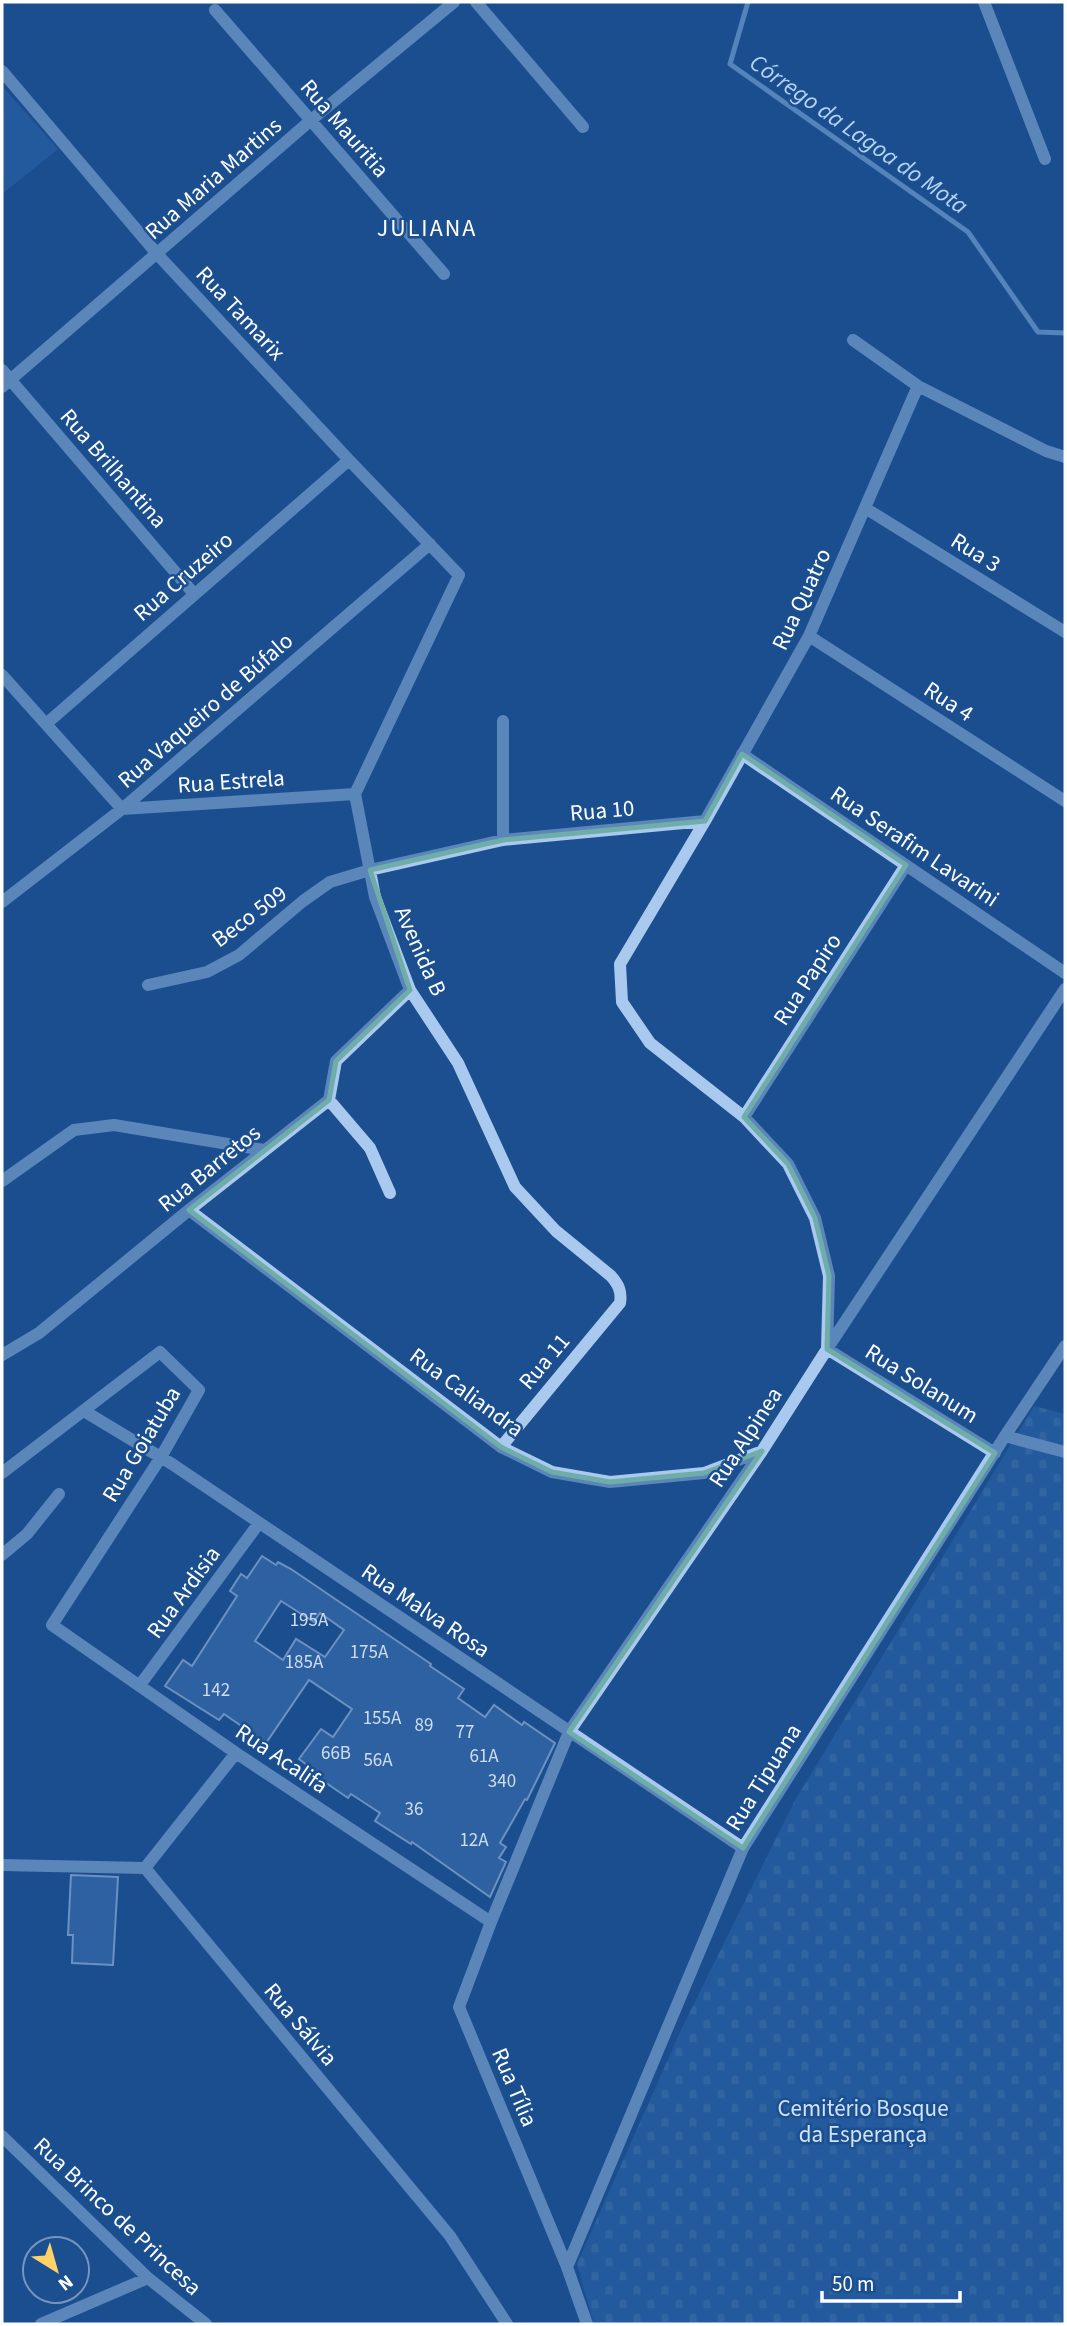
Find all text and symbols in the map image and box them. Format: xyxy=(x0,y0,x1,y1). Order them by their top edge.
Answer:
water label: Córrego da Lagoa do Mota xyxy=(742,46,975,223)
street label: Rua Mauritia xyxy=(292,72,397,185)
street label: Rua Maria Martins xyxy=(138,110,289,247)
district label: JULIANA xyxy=(377,211,477,246)
street label: Rua Tamarix xyxy=(188,259,293,368)
street label: Rua Brilhantina xyxy=(52,401,175,535)
street label: Rua Cruzeiro xyxy=(126,524,240,629)
street label: Rua 3 xyxy=(944,524,1007,581)
street label: Rua Quatro xyxy=(763,543,839,656)
street label: Rua Vaqueiro de Búfalo xyxy=(110,625,300,796)
street label: Rua 4 xyxy=(917,673,980,730)
street label: Rua Estrela xyxy=(176,761,286,802)
street label: Rua Serafim Lavarini xyxy=(824,778,1006,915)
street label: Rua 10 xyxy=(568,791,636,830)
street label: Beco 509 xyxy=(205,877,294,956)
street label: Avenida B xyxy=(386,901,455,1001)
street label: Rua Papiro xyxy=(765,927,850,1032)
street label: Rua Barretos xyxy=(151,1117,268,1220)
street label: Rua 11 xyxy=(511,1326,578,1397)
street label: Rua Solanum xyxy=(859,1335,985,1431)
street label: Rua Caliandra xyxy=(403,1340,531,1445)
street label: Rua Goiatuba xyxy=(94,1380,189,1508)
street label: Rua Alpinea xyxy=(701,1381,790,1494)
street label: Rua Ardisia xyxy=(139,1539,228,1645)
street label: Rua Malva Rosa xyxy=(355,1555,497,1666)
house number: 195A xyxy=(290,1607,329,1634)
house number: 175A xyxy=(350,1639,389,1666)
house number: 185A xyxy=(285,1649,324,1676)
house number: 142 xyxy=(202,1677,230,1704)
house number: 155A xyxy=(363,1705,402,1732)
house number: 89 xyxy=(415,1712,433,1739)
street label: Rua Acalifa xyxy=(229,1715,335,1802)
street label: Rua Tipuana xyxy=(717,1717,809,1837)
house number: 77 xyxy=(456,1719,474,1746)
house number: 66B xyxy=(321,1740,351,1767)
house number: 61A xyxy=(469,1743,499,1770)
house number: 56A xyxy=(363,1747,393,1774)
house number: 340 xyxy=(488,1768,516,1795)
house number: 36 xyxy=(405,1796,423,1823)
house number: 12A xyxy=(459,1827,489,1854)
street label: Rua Sálvia xyxy=(256,1976,345,2073)
street label: Rua Tília xyxy=(483,2043,546,2132)
park label: Cemitério Bosque da Esperança xyxy=(777,2092,949,2151)
street label: Rua Brinco de Princesa xyxy=(26,2130,209,2303)
north arrow xyxy=(21,2235,91,2305)
scale bar xyxy=(822,2260,960,2304)
text: N xyxy=(52,2268,79,2297)
text: 50 m xyxy=(832,2269,874,2299)

